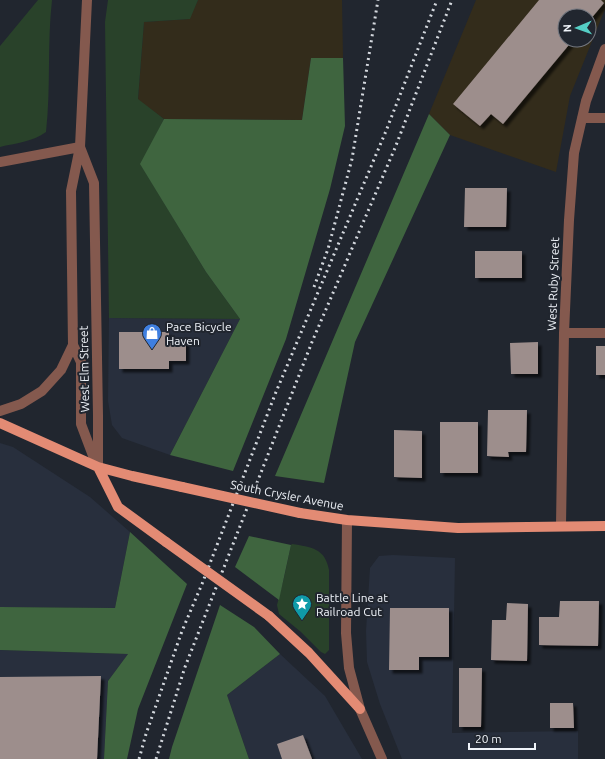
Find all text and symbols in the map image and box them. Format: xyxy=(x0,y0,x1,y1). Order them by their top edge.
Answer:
north arrow xyxy=(557,8,597,48)
text: N xyxy=(561,24,573,33)
street label: West Ruby Street xyxy=(545,237,561,331)
place label: Pace Bicycle Haven xyxy=(166,320,232,347)
shop icon: Pace Bicycle Haven xyxy=(141,322,163,350)
street label: West Elm Street xyxy=(77,325,91,412)
street label: South Crysler Avenue xyxy=(229,478,345,512)
place label: Battle Line at Railroad Cut xyxy=(316,591,388,618)
place icon: Battle Line at Railroad Cut xyxy=(291,593,313,621)
scale bar xyxy=(469,725,535,751)
text: 20 m xyxy=(475,732,502,745)

